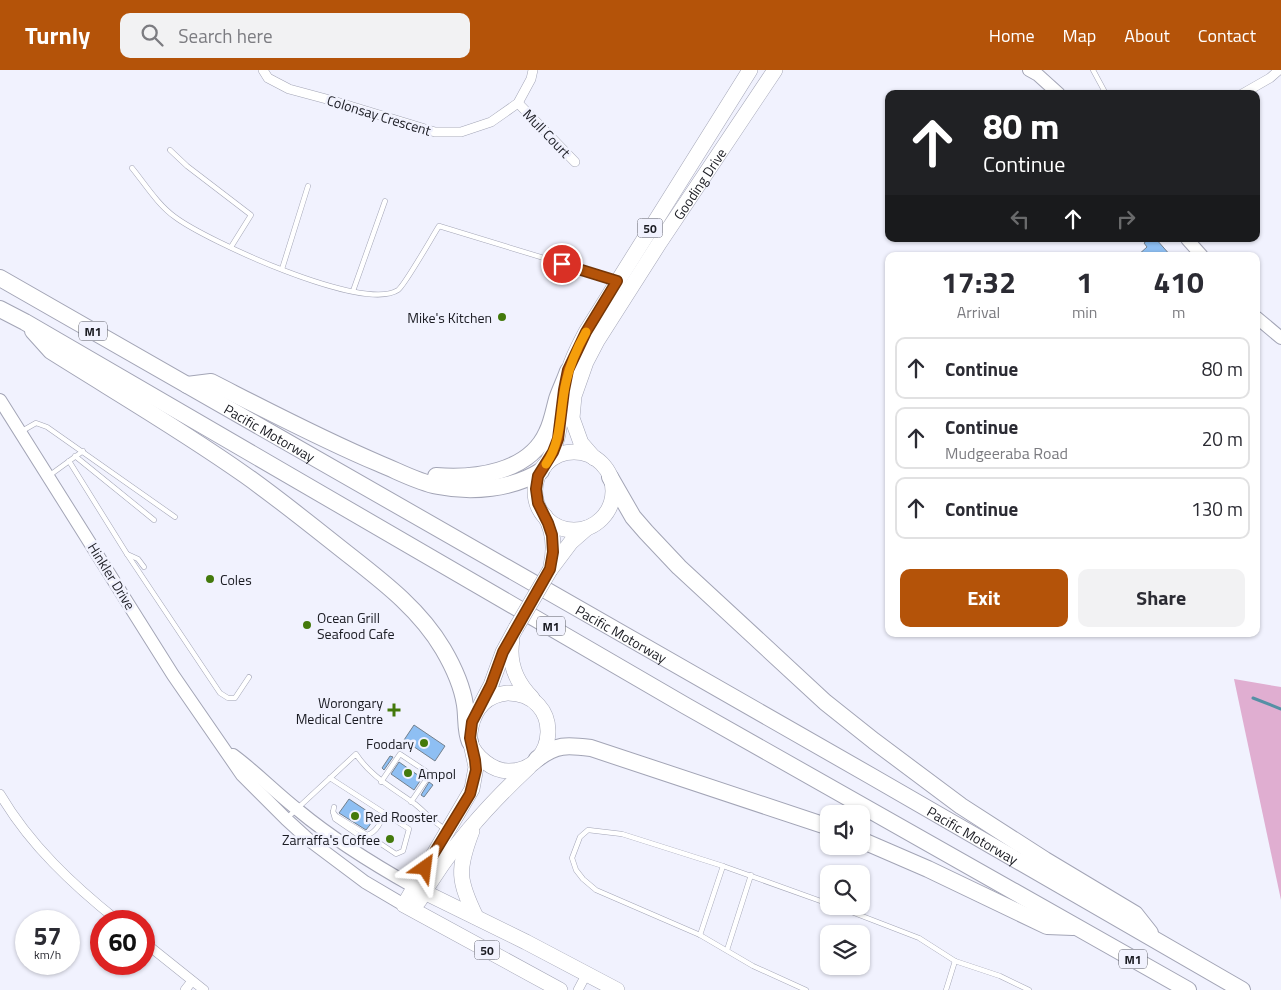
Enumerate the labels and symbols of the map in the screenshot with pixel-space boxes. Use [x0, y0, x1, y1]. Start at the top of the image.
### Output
street label: Colonsay Crescent [324, 89, 434, 141]
street label: Mull Court [518, 104, 576, 162]
street label: Gooding Drive [667, 143, 731, 224]
road number: 50 [638, 218, 662, 238]
pin [541, 243, 583, 285]
place label: Mike's Kitchen [407, 307, 492, 328]
marker: Mike's Kitchen [496, 311, 508, 323]
road number: M1 [79, 322, 107, 340]
street label: Pacific Motorway [221, 398, 320, 467]
street label: Hinkler Drive [83, 538, 141, 614]
place label: Coles [220, 569, 252, 590]
marker: Coles [204, 573, 216, 585]
street label: Pacific Motorway [572, 599, 671, 668]
place label: Ocean Grill Seafood Cafe [317, 607, 395, 644]
road number: M1 [537, 616, 565, 636]
marker: Ocean Grill Seafood Cafe [301, 619, 313, 631]
place label: Worongary Medical Centre [296, 692, 383, 729]
marker: Worongary Medical Centre [387, 703, 401, 717]
place label: Foodary [366, 733, 414, 754]
marker: Foodary [418, 737, 430, 749]
place label: Ampol [418, 763, 456, 784]
marker: Ampol [402, 767, 414, 779]
street label: Pacific Motorway [924, 800, 1023, 869]
place label: Red Rooster [365, 806, 438, 827]
marker: Red Rooster [349, 810, 361, 822]
place label: Zarraffa's Coffee [282, 829, 380, 850]
marker: Zarraffa's Coffee [384, 833, 396, 845]
position arrow [398, 841, 450, 893]
speed limit sign: 60 [90, 910, 155, 975]
road number: 50 [474, 940, 500, 960]
road number: M1 [1119, 950, 1147, 969]

